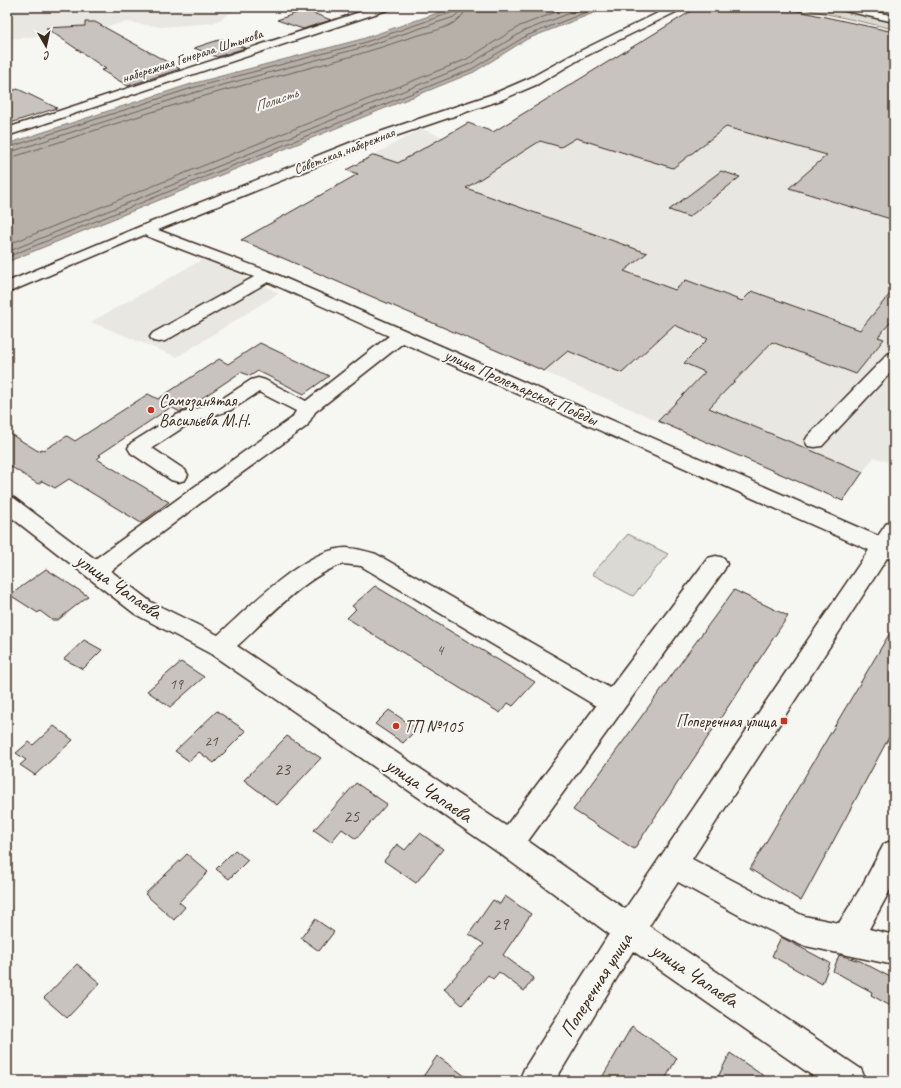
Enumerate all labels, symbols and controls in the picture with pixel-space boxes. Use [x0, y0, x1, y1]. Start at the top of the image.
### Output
street label: набережная Генерала Штыкова [120, 25, 266, 87]
north arrow [26, 26, 66, 66]
text: С [42, 49, 51, 63]
water label: Полисть [252, 83, 302, 116]
street label: Советская набережная [291, 124, 398, 178]
street label: улица Пролетарской Победы [440, 343, 603, 431]
place label: Самозанятая Васильева М.Н. [159, 390, 251, 431]
marker: Самозанятая Васильева М.Н. [146, 405, 156, 415]
street label: улица Чапаева [70, 547, 168, 625]
house number: 4 [437, 641, 445, 660]
house number: 19 [169, 675, 184, 694]
place label: Поперечная улица [676, 711, 777, 732]
place label: ТП №105 [404, 716, 464, 737]
marker: Поперечная улица [779, 716, 789, 726]
marker: ТП №105 [391, 721, 401, 731]
house number: 21 [204, 732, 219, 751]
street label: улица Чапаева [380, 751, 478, 829]
house number: 23 [274, 758, 292, 780]
house number: 25 [343, 805, 360, 827]
house number: 29 [492, 913, 510, 935]
street label: Поперечная улица [554, 927, 639, 1041]
street label: улица Чапаева [646, 936, 744, 1014]

